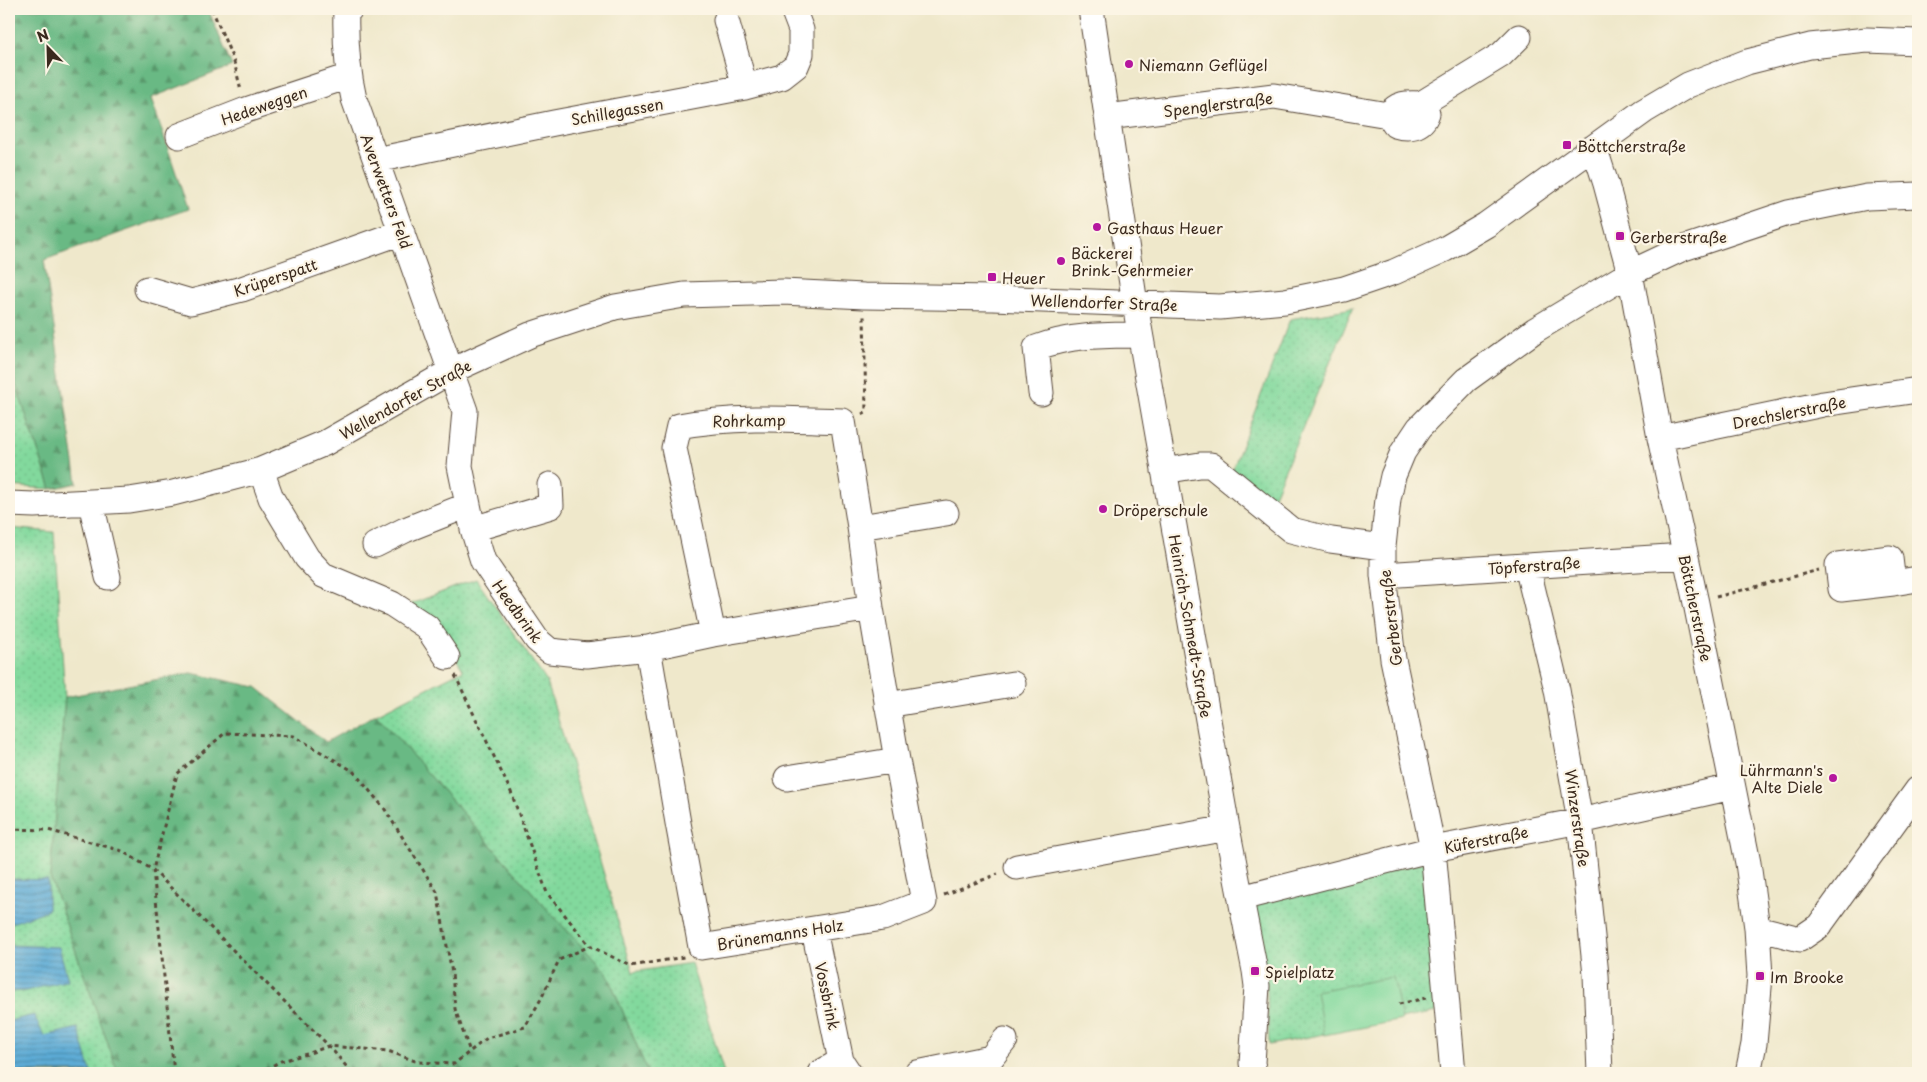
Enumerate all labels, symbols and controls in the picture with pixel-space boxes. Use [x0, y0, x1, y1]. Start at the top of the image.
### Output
north arrow [22, 22, 72, 72]
text: N [34, 24, 52, 47]
place label: Niemann Geflügel [1139, 53, 1268, 76]
marker: Niemann Geflügel [1123, 58, 1135, 70]
street label: Hedeweggen [218, 79, 310, 131]
street label: Spenglerstraße [1162, 86, 1274, 122]
street label: Schillegassen [569, 92, 665, 130]
street label: Averwetters Feld [356, 130, 418, 252]
place label: Böttcherstraße [1577, 134, 1686, 157]
marker: Böttcherstraße [1561, 139, 1573, 151]
place label: Gasthaus Heuer [1107, 216, 1223, 239]
marker: Gasthaus Heuer [1091, 221, 1103, 233]
place label: Gerberstraße [1630, 225, 1727, 248]
marker: Gerberstraße [1614, 230, 1626, 242]
place label: Bäckerei Brink-Gehrmeier [1071, 241, 1193, 281]
street label: Krüperspatt [230, 252, 320, 302]
marker: Bäckerei Brink-Gehrmeier [1055, 255, 1067, 267]
place label: Heuer [1002, 266, 1045, 289]
marker: Heuer [986, 271, 998, 283]
street label: Wellendorfer Straße [1030, 288, 1178, 316]
street label: Wellendorfer Straße [335, 353, 475, 445]
street label: Drechslerstraße [1730, 390, 1848, 434]
street label: Rohrkamp [712, 408, 786, 432]
place label: Dröperschule [1113, 498, 1208, 521]
marker: Dröperschule [1097, 503, 1109, 515]
street label: Heinrich-Schmedt-Straße [1164, 533, 1218, 719]
street label: Töpferstraße [1487, 550, 1581, 580]
street label: Böttcherstraße [1673, 552, 1719, 664]
street label: Gerberstraße [1373, 568, 1407, 668]
street label: Heedbrink [487, 575, 549, 647]
place label: Lührmann's Alte Diele [1740, 758, 1823, 798]
street label: Winzerstraße [1560, 768, 1596, 868]
marker: Lührmann's Alte Diele [1827, 772, 1839, 784]
street label: Küferstraße [1442, 820, 1530, 858]
street label: Brünemanns Holz [715, 913, 845, 955]
street label: Vossbrink [810, 960, 846, 1032]
place label: Spielplatz [1265, 960, 1334, 983]
marker: Spielplatz [1249, 965, 1261, 977]
place label: Im Brooke [1770, 965, 1844, 988]
marker: Im Brooke [1754, 970, 1766, 982]

